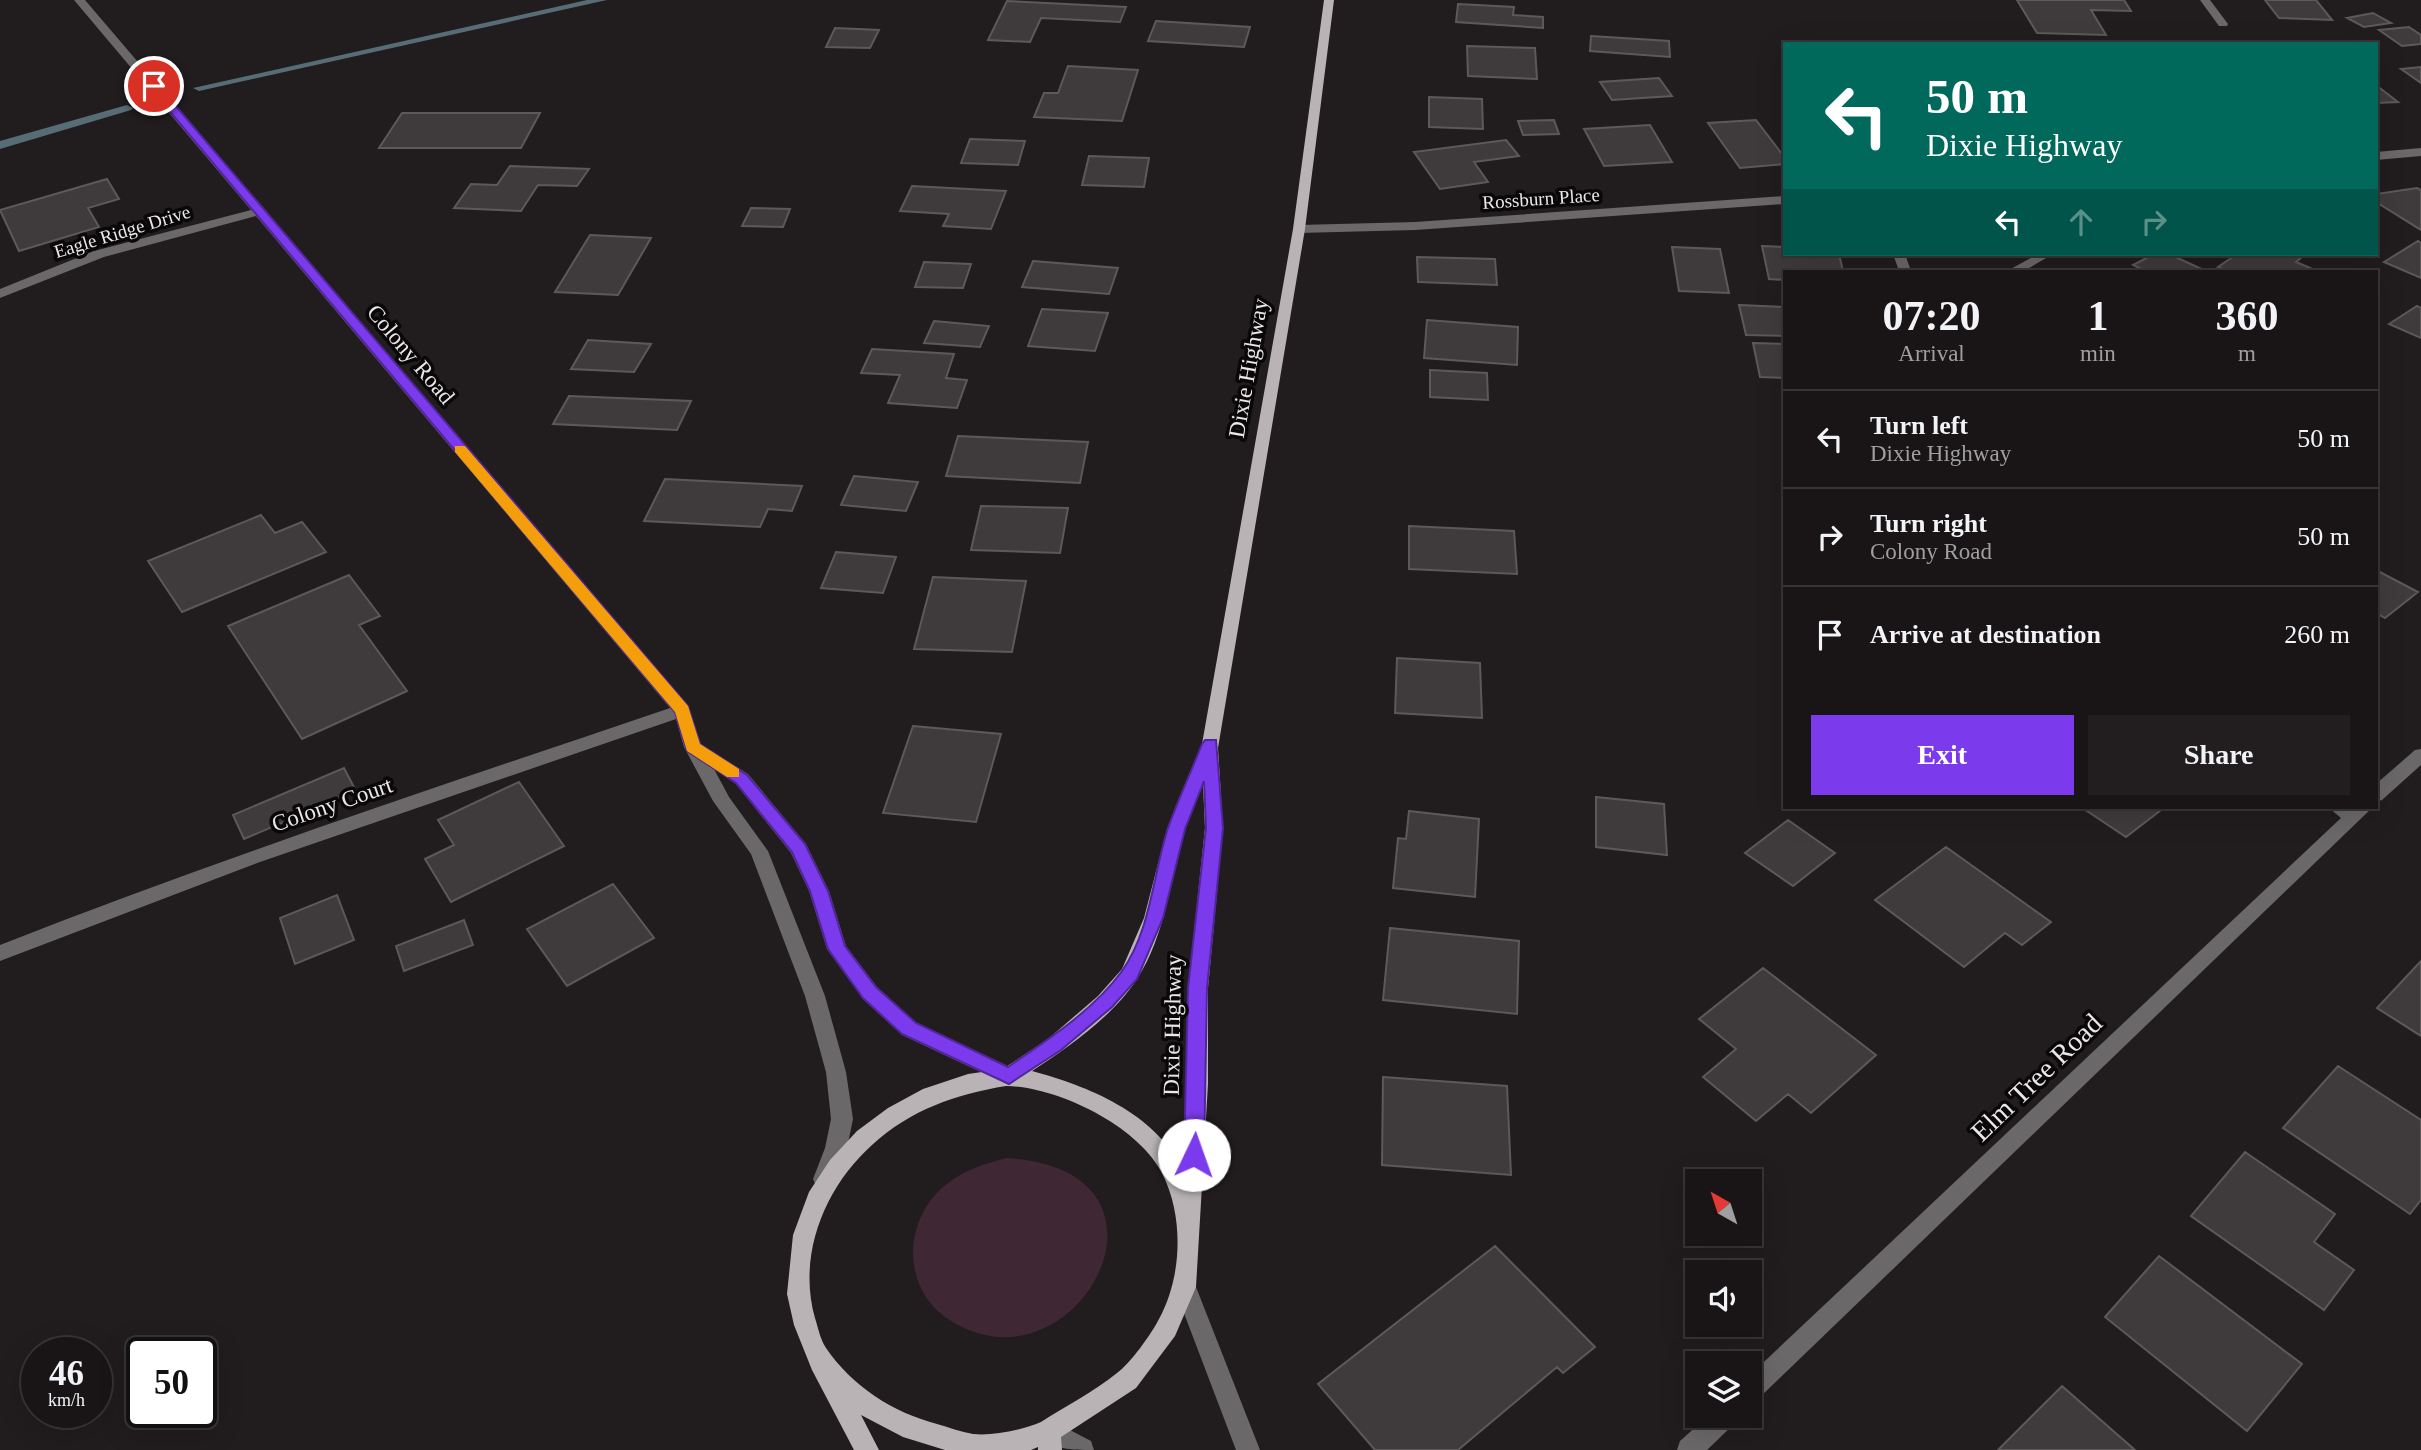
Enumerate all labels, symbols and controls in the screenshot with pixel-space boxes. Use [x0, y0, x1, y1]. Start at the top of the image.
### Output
pin [124, 56, 184, 116]
icon: arrive [135, 67, 173, 105]
text: 50 m [1926, 69, 2028, 124]
icon: left [1811, 70, 1902, 161]
text: Dixie Highway [1926, 127, 2122, 163]
street label: Rossburn Place [1482, 184, 1600, 213]
street label: Eagle Ridge Drive [51, 201, 193, 262]
icon: left [1989, 203, 2027, 241]
icon: ahead [2062, 203, 2100, 241]
icon: right [2135, 203, 2173, 241]
text: 07:20 [1883, 293, 1981, 339]
text: 1 [2087, 293, 2108, 339]
text: 360 [2215, 293, 2278, 339]
street label: Dixie Highway [1224, 296, 1273, 440]
street label: Colony Road [362, 300, 460, 409]
text: Arrival [1898, 341, 1965, 366]
text: min [2080, 341, 2116, 366]
text: m [2238, 341, 2256, 366]
text: Turn left [1870, 411, 1968, 440]
icon: left [1811, 420, 1849, 458]
text: 50 m [2297, 424, 2350, 453]
text: Dixie Highway [1870, 441, 2011, 466]
text: Turn right [1870, 509, 1987, 538]
icon: right [1811, 518, 1849, 556]
text: 50 m [2297, 522, 2350, 551]
text: Colony Road [1870, 539, 1992, 564]
icon: arrive [1811, 616, 1849, 654]
text: Arrive at destination [1870, 620, 2101, 649]
text: 260 m [2284, 620, 2350, 649]
button: Exit [1811, 715, 2074, 795]
button: Share [2088, 715, 2350, 795]
street label: Colony Court [269, 772, 396, 837]
street label: Dixie Highway [1159, 954, 1186, 1096]
street label: Elm Tree Road [1965, 1007, 2108, 1147]
position arrow [1157, 1118, 1231, 1192]
north arrow [1685, 1169, 1762, 1246]
map controls [1685, 1169, 1762, 1428]
button: sound [1685, 1260, 1762, 1337]
speed limit sign: 50 [126, 1337, 217, 1428]
button: layers [1685, 1351, 1762, 1428]
text: 46 [49, 1354, 84, 1393]
text: km/h [48, 1390, 85, 1410]

